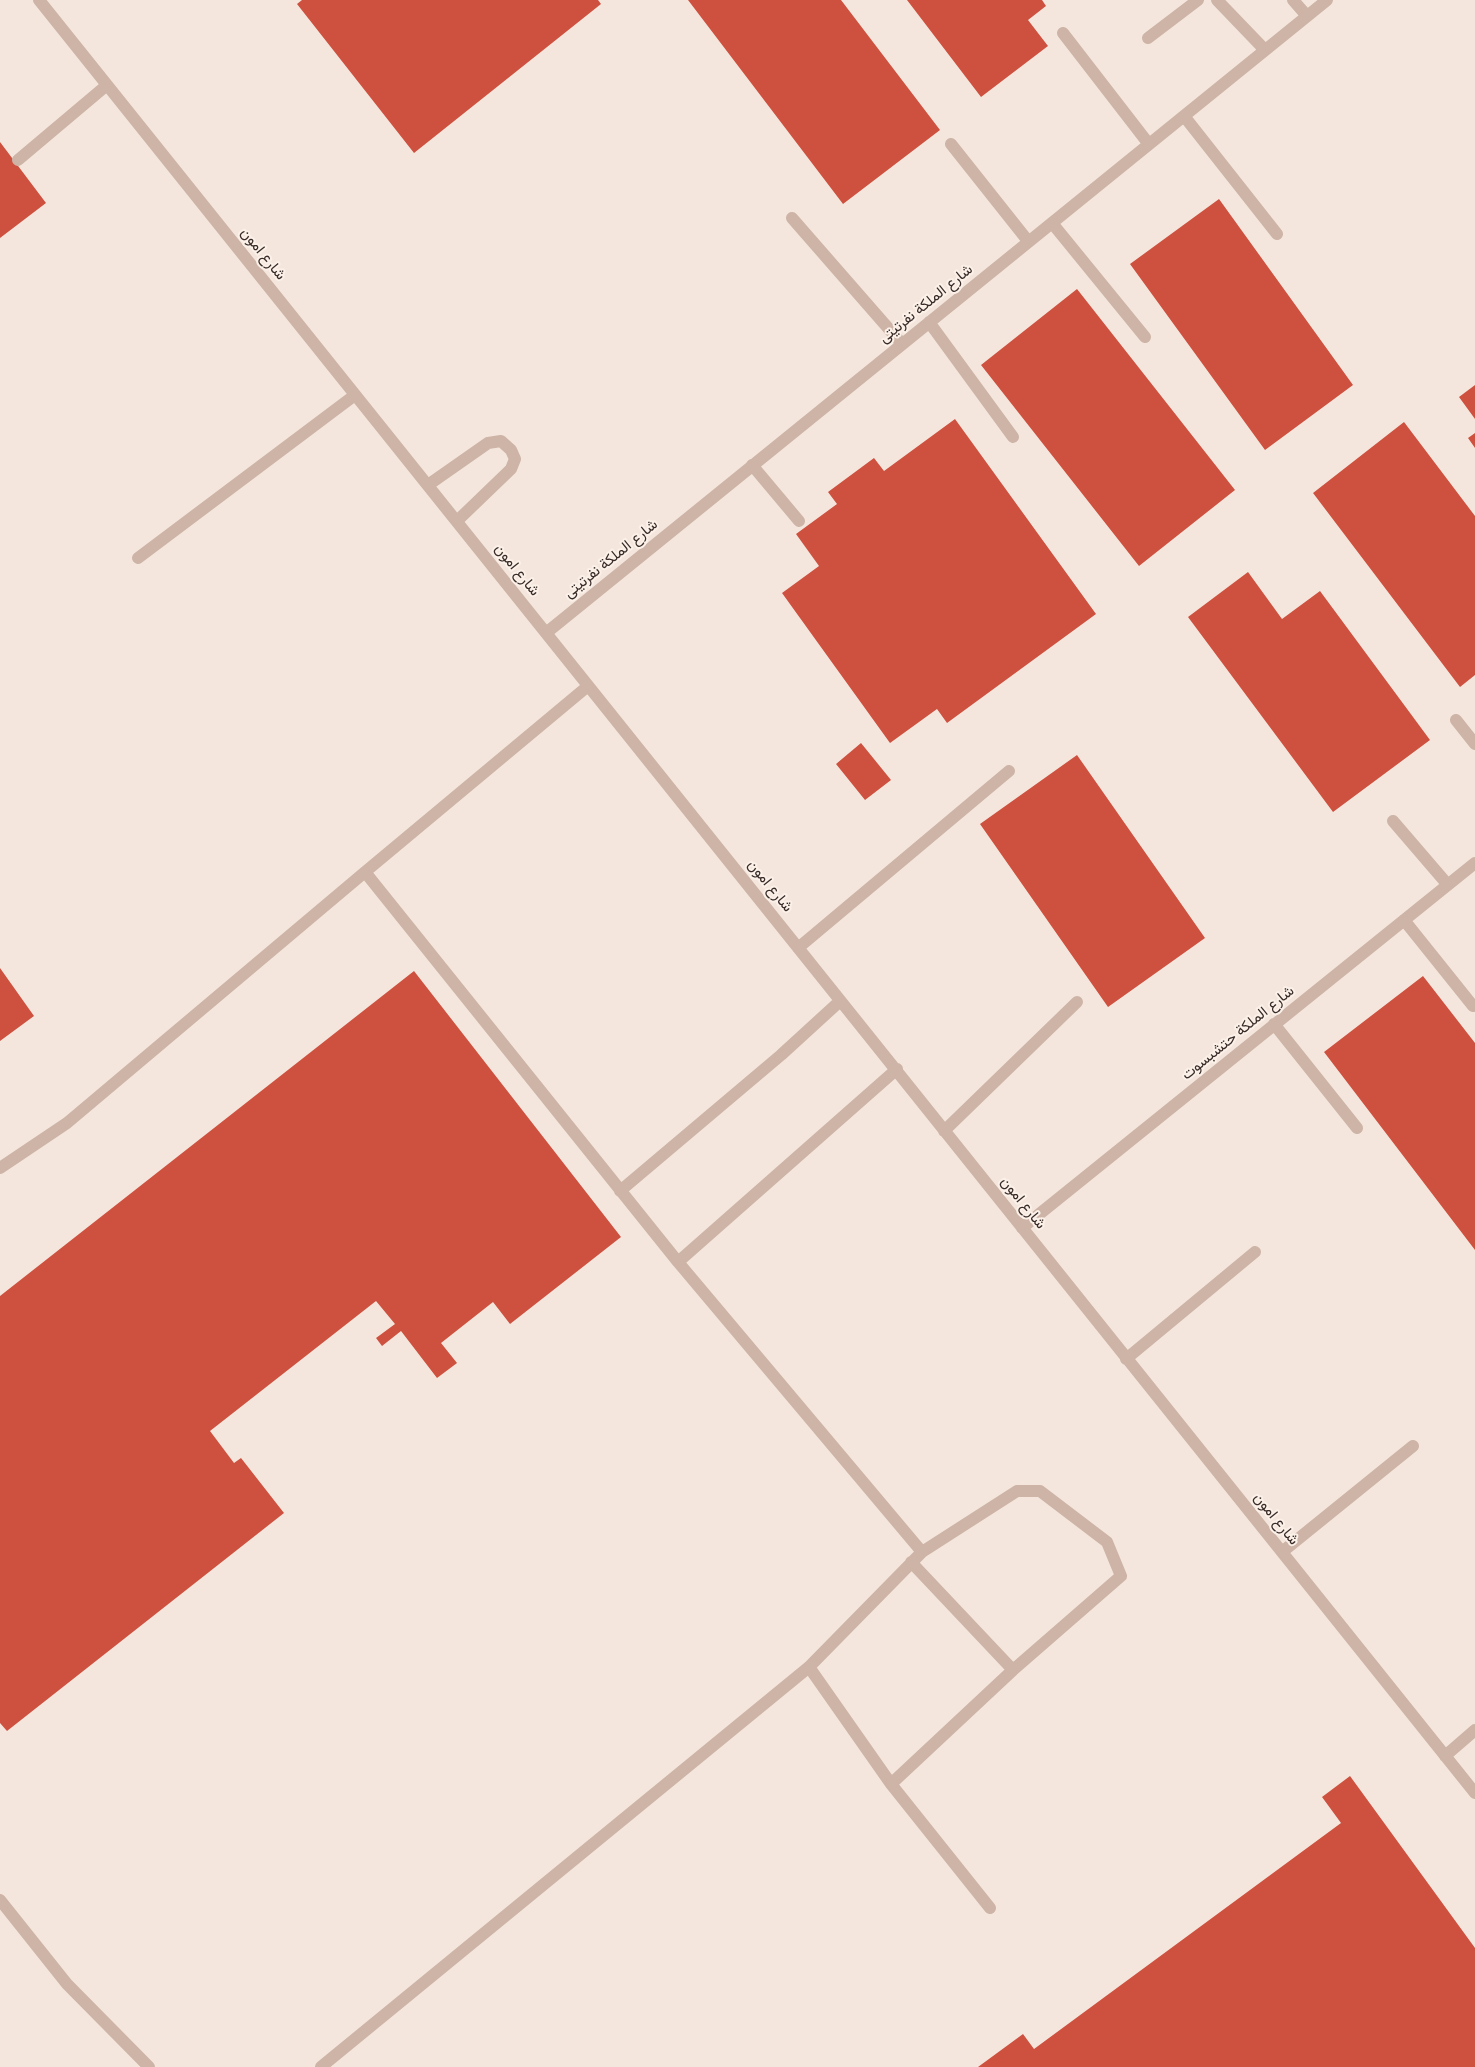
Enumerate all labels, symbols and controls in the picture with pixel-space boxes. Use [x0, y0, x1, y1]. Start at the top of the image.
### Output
street label: شارع امون [236, 224, 290, 284]
street label: شارع الملكة نفرتيتى [875, 261, 977, 347]
street label: شارع الملكة نفرتيتى [560, 516, 662, 602]
street label: شارع امون [490, 540, 544, 600]
street label: شارع امون [743, 856, 797, 916]
street label: شارع الملكة حتشبسوت [1178, 982, 1298, 1084]
street label: شارع امون [996, 1173, 1050, 1233]
street label: شارع امون [1249, 1489, 1303, 1549]

